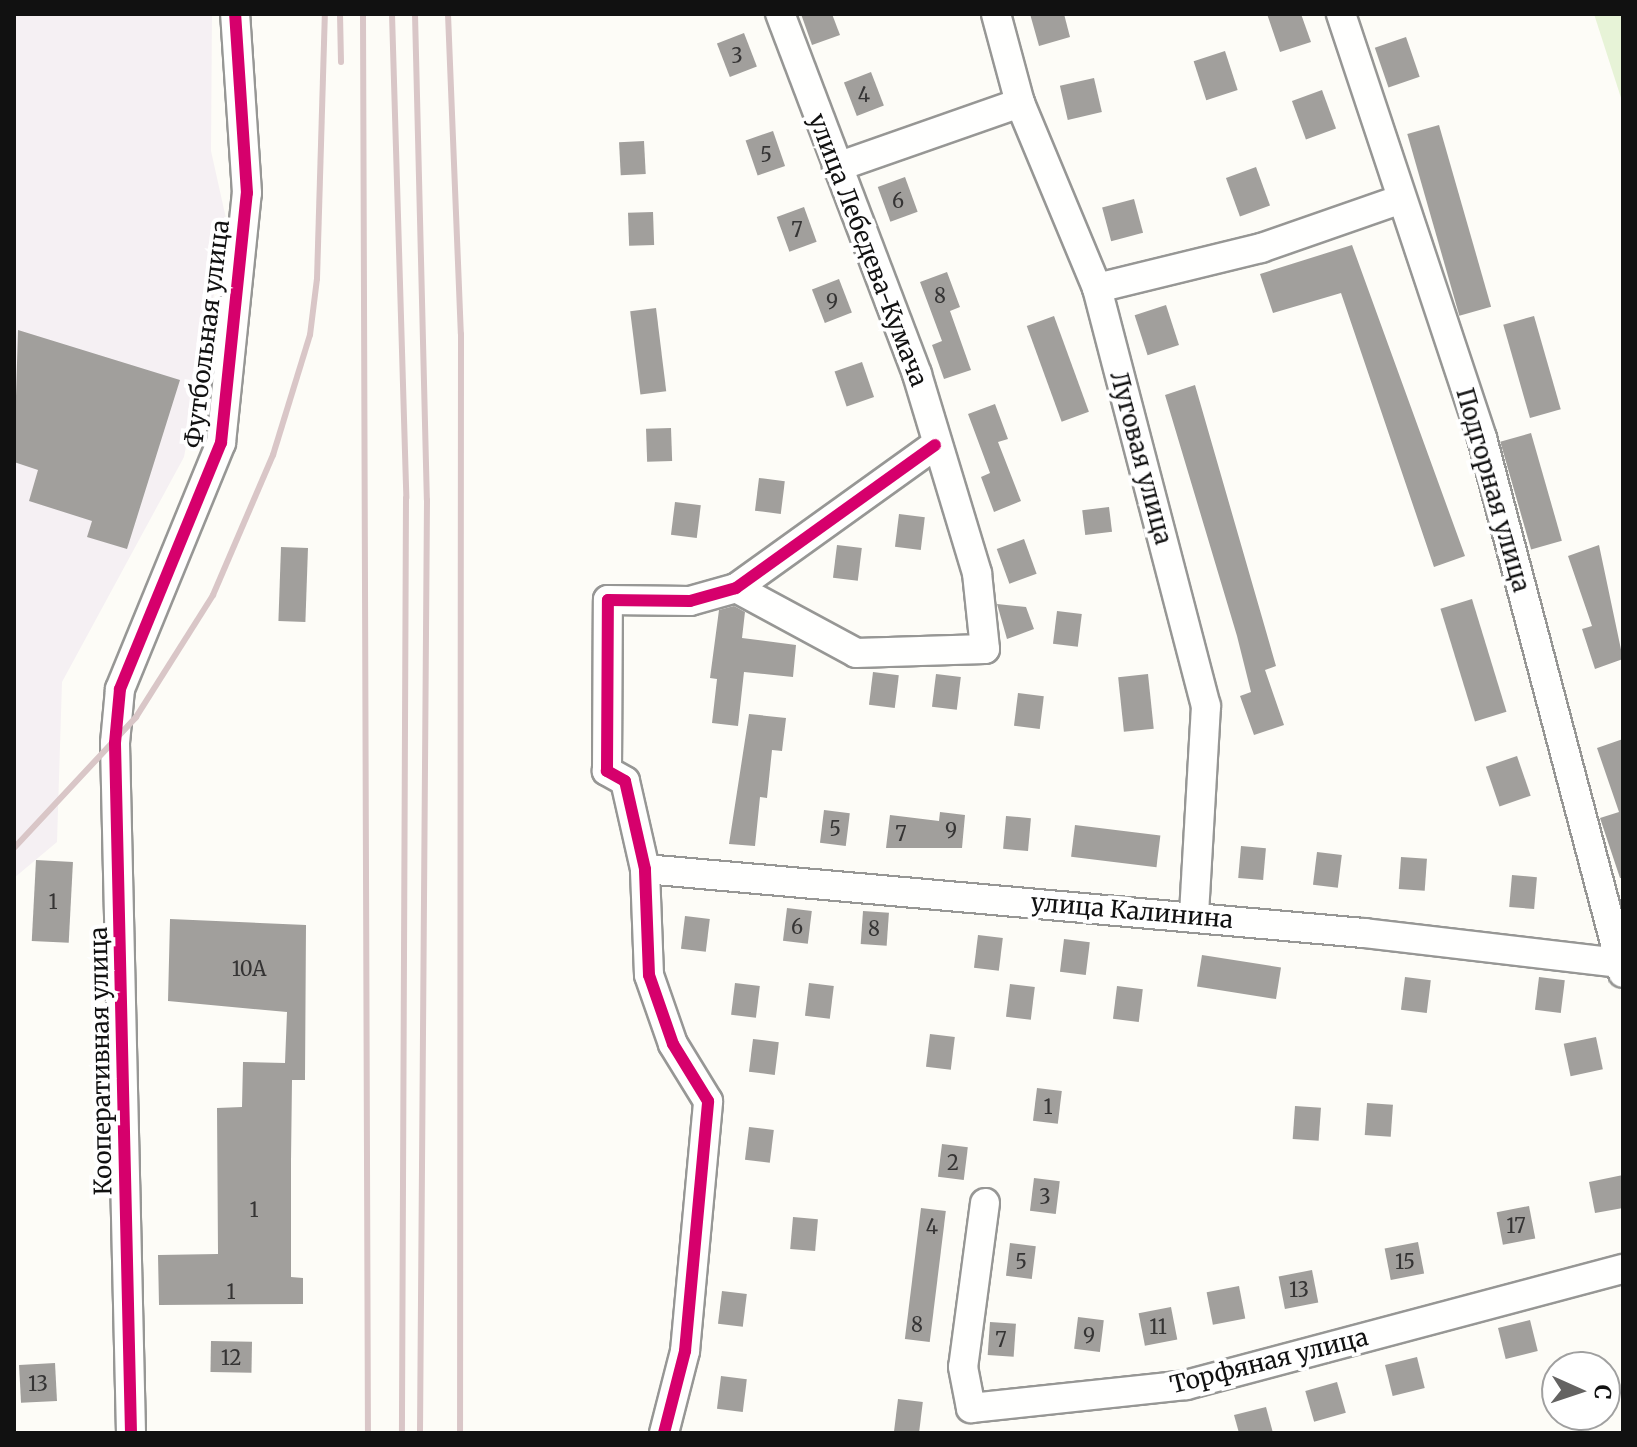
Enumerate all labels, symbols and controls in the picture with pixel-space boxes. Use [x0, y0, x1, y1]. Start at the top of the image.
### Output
house number: 3 [731, 43, 743, 67]
house number: 4 [858, 82, 870, 106]
street label: улица Лебедева-Кумача [803, 109, 933, 391]
house number: 5 [760, 142, 772, 166]
house number: 6 [892, 188, 904, 212]
house number: 7 [791, 217, 803, 241]
street label: Футбольная улица [179, 218, 235, 450]
house number: 8 [934, 283, 946, 307]
house number: 9 [826, 289, 838, 313]
street label: Луговая улица [1104, 368, 1178, 548]
street label: Подгорная улица [1450, 385, 1536, 595]
house number: 5 [829, 816, 841, 840]
house number: 9 [945, 818, 957, 842]
house number: 7 [895, 821, 907, 845]
street label: улица Калинина [1030, 888, 1234, 934]
house number: 1 [48, 889, 58, 913]
house number: 6 [791, 914, 803, 938]
house number: 8 [868, 916, 880, 940]
street label: Кооперативная улица [84, 926, 118, 1196]
house number: 10А [232, 956, 266, 980]
house number: 1 [1043, 1094, 1053, 1118]
house number: 2 [947, 1150, 959, 1174]
house number: 3 [1039, 1184, 1051, 1208]
house number: 1 [249, 1197, 259, 1221]
house number: 17 [1506, 1213, 1526, 1237]
house number: 4 [926, 1214, 938, 1238]
house number: 5 [1015, 1249, 1027, 1273]
house number: 15 [1395, 1249, 1415, 1273]
house number: 13 [1289, 1277, 1309, 1301]
house number: 1 [226, 1279, 236, 1303]
house number: 8 [911, 1312, 923, 1336]
house number: 11 [1149, 1314, 1167, 1338]
street label: Торфяная улица [1167, 1322, 1371, 1400]
house number: 9 [1083, 1323, 1095, 1347]
house number: 7 [995, 1327, 1007, 1351]
house number: 12 [221, 1345, 241, 1369]
north arrow [1541, 1351, 1621, 1431]
house number: 13 [28, 1371, 48, 1395]
text: С [1589, 1384, 1617, 1400]

